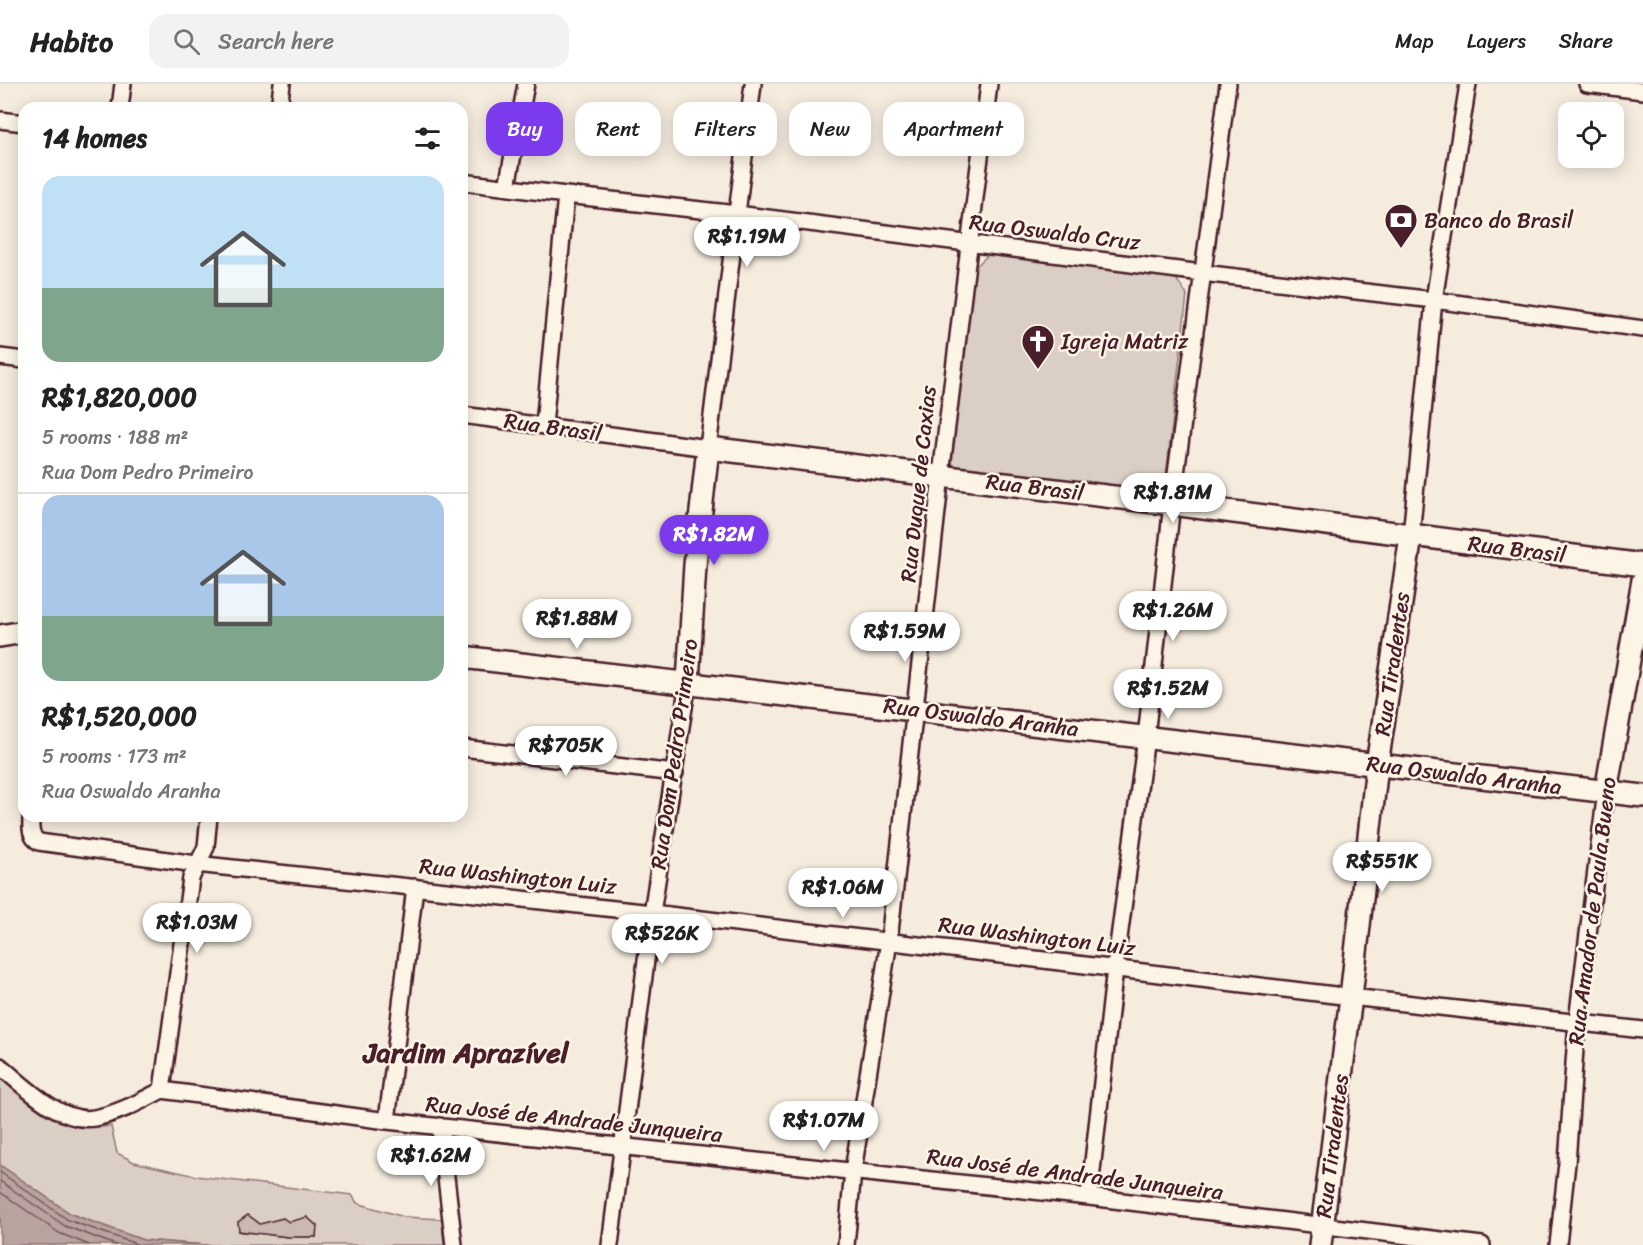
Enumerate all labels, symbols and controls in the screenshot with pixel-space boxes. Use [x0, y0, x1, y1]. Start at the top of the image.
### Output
search box [149, 14, 569, 68]
text: Habito [30, 17, 113, 66]
text: Search here [218, 22, 334, 61]
text: Map [1395, 22, 1434, 60]
text: Layers [1467, 22, 1526, 60]
text: Share [1559, 22, 1613, 60]
icon: search [170, 25, 203, 58]
chip: Buy [486, 102, 563, 156]
chip: Rent [575, 102, 661, 156]
chip: Filters [673, 102, 777, 156]
chip: New [789, 102, 871, 156]
chip: Apartment [883, 102, 1024, 156]
map controls [1558, 102, 1624, 168]
button: locate [1558, 102, 1624, 168]
text: 14 homes [42, 115, 147, 161]
icon: filters [411, 122, 444, 155]
place label: Banco do Brasil [1424, 201, 1574, 240]
street label: Rua Oswaldo Cruz [967, 202, 1143, 262]
bank icon: Banco do Brasil [1383, 202, 1419, 249]
icon: home [189, 215, 297, 323]
pin: R$1.19M [692, 217, 802, 268]
text: R$1.19M [708, 219, 786, 254]
place label: Igreja Matriz [1060, 322, 1189, 361]
church icon: Igreja Matriz [1020, 323, 1056, 370]
text: R$1,820,000 [42, 374, 197, 420]
street label: Rua Duque de Caxias [888, 383, 948, 584]
street label: Rua Brasil [501, 401, 605, 453]
text: 5 rooms · 188 m² [42, 420, 188, 455]
text: Rua Dom Pedro Primeiro [42, 455, 253, 490]
street label: Rua Brasil [984, 462, 1087, 512]
pin: R$1.81M [1118, 473, 1228, 524]
text: R$1.81M [1134, 475, 1212, 510]
pin: R$1.82M [659, 515, 769, 566]
text: R$1.82M [674, 517, 754, 552]
street label: Rua Brasil [1466, 524, 1569, 574]
icon: home [189, 534, 297, 642]
street label: Rua Tiradentes [1363, 589, 1422, 738]
pin: R$1.26M [1118, 591, 1228, 642]
text: R$1.26M [1133, 593, 1213, 628]
pin: R$1.88M [522, 599, 632, 650]
text: R$1.88M [536, 601, 618, 636]
pin: R$1.59M [850, 612, 960, 663]
text: R$1.59M [864, 614, 946, 649]
street label: Rua Dom Pedro Primeiro [639, 636, 710, 872]
pin: R$1.52M [1113, 669, 1223, 720]
text: R$1.52M [1127, 671, 1209, 706]
street label: Rua Oswaldo Aranha [881, 686, 1081, 748]
text: R$1,520,000 [42, 693, 197, 739]
pin: R$705K [517, 726, 615, 777]
text: R$705K [529, 728, 603, 763]
text: 5 rooms · 173 m² [42, 739, 187, 774]
street label: Rua Oswaldo Aranha [1364, 744, 1564, 806]
text: Rua Oswaldo Aranha [42, 774, 220, 809]
street label: Rua Amador de Paula Bueno [1556, 775, 1628, 1047]
pin: R$551K [1333, 842, 1431, 893]
text: R$551K [1347, 844, 1417, 879]
street label: Rua Washington Luiz [418, 846, 619, 906]
pin: R$1.06M [788, 868, 898, 919]
text: R$1.06M [802, 870, 884, 905]
pin: R$1.03M [142, 903, 252, 954]
text: R$1.03M [157, 905, 237, 940]
street label: Rua Washington Luiz [936, 905, 1138, 967]
pin: R$526K [613, 914, 711, 965]
text: R$526K [626, 916, 698, 951]
district label: Jardim Aprazível [361, 1028, 570, 1077]
street label: Rua Tiradentes [1304, 1071, 1360, 1220]
street label: Rua José de Andrade Junqueira [424, 1084, 725, 1154]
pin: R$1.07M [769, 1101, 879, 1152]
text: R$1.07M [783, 1103, 865, 1138]
pin: R$1.62M [376, 1136, 486, 1187]
street label: Rua José de Andrade Junqueira [925, 1136, 1226, 1212]
text: R$1.62M [391, 1138, 471, 1173]

